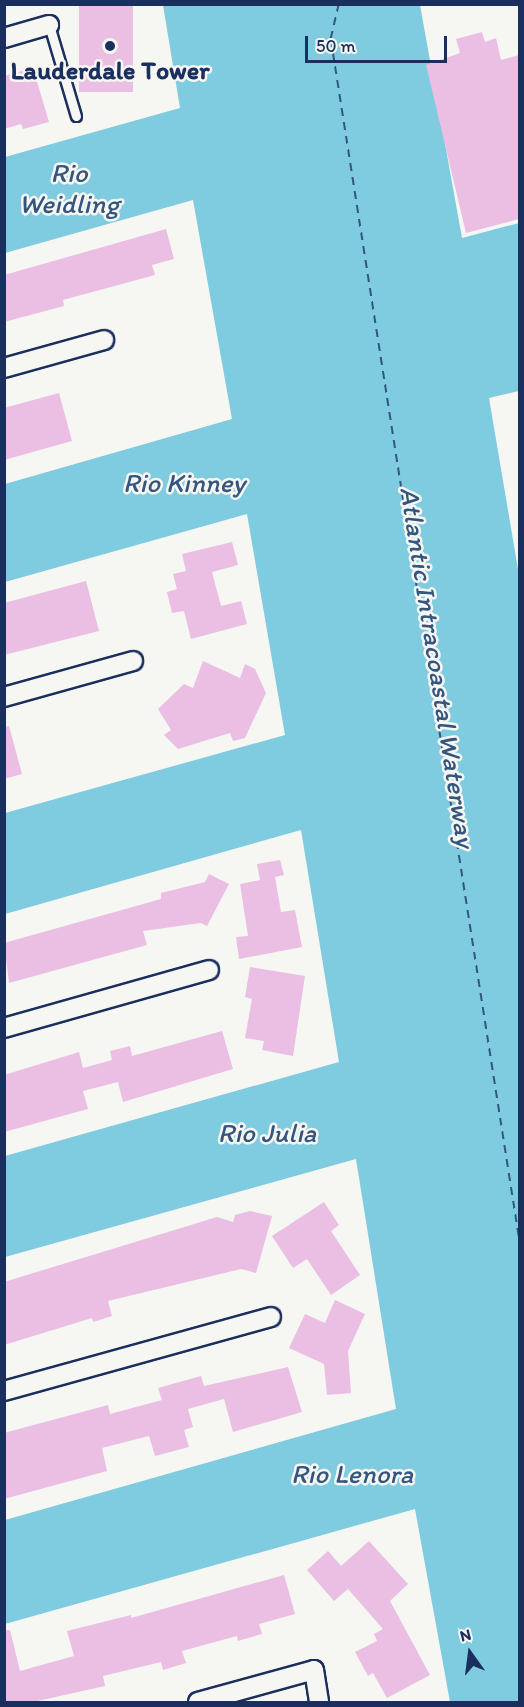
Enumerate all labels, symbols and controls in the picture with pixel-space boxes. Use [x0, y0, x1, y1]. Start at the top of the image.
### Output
scale bar [308, 24, 450, 62]
text: 50 m [316, 35, 356, 57]
marker: Lauderdale Tower [103, 39, 117, 53]
place label: Lauderdale Tower [12, 55, 208, 87]
water label: Rio Weidling [19, 156, 119, 219]
water label: Rio Kinney [123, 467, 245, 499]
water label: Atlantic Intracoastal Waterway [393, 484, 483, 850]
water label: Rio Julia [217, 1117, 317, 1149]
water label: Rio Lenora [291, 1458, 413, 1490]
north arrow [440, 1623, 500, 1683]
text: N [458, 1625, 473, 1646]

